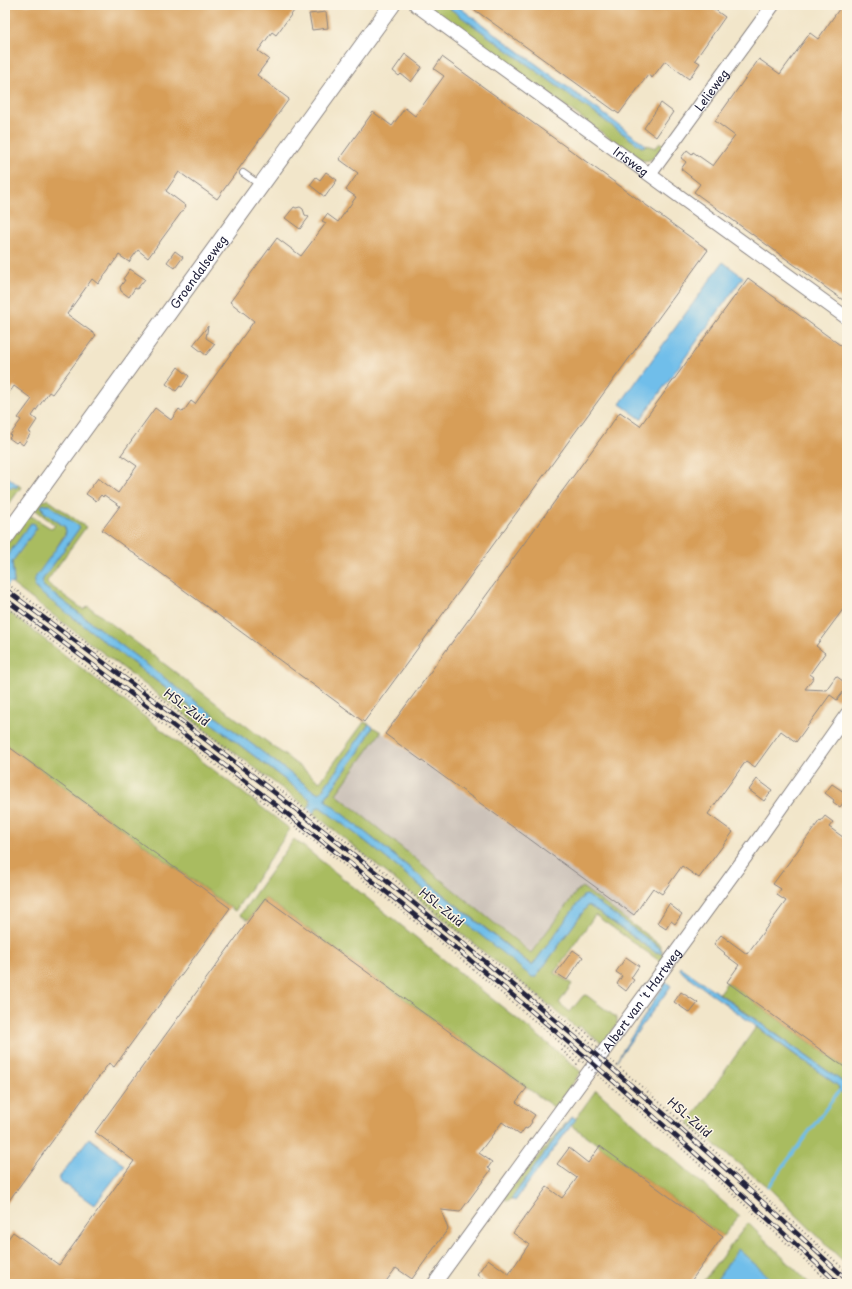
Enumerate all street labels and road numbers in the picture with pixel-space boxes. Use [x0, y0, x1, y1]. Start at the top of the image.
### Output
street label: Lelieweg [690, 65, 733, 115]
street label: Irisweg [610, 142, 653, 180]
street label: Groendalseweg [165, 231, 231, 312]
street label: HSL-Zuid [160, 684, 214, 730]
street label: HSL-Zuid [416, 883, 468, 931]
street label: Albert van 't Hartweg [598, 944, 685, 1055]
street label: HSL-Zuid [664, 1093, 716, 1141]

